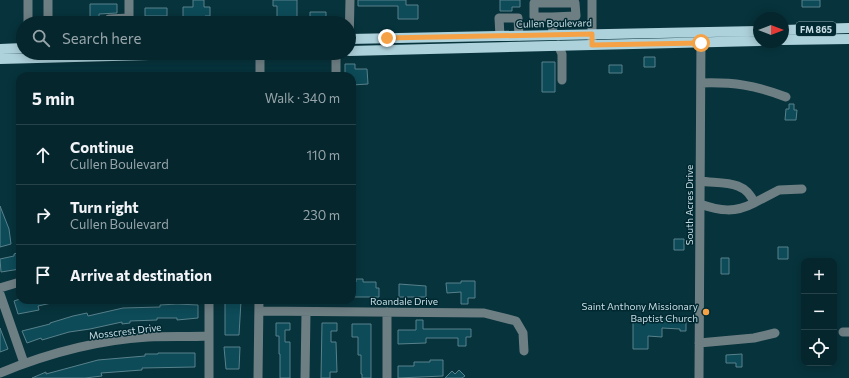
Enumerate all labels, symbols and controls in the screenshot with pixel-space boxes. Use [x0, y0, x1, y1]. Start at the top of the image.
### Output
north arrow [753, 12, 789, 48]
search box [16, 16, 356, 60]
street label: Cullen Boulevard [516, 16, 592, 30]
road number: FM 865 [796, 22, 836, 36]
icon: search [30, 27, 52, 49]
text: Search here [62, 29, 141, 47]
route end [378, 29, 396, 47]
route start [692, 34, 710, 52]
text: 5 min [32, 88, 75, 109]
text: Walk · 340 m [265, 90, 340, 106]
text: Continue [70, 138, 134, 156]
icon: ahead [32, 144, 54, 166]
text: 110 m [307, 147, 340, 163]
text: Cullen Boulevard [70, 156, 169, 172]
street label: South Acres Drive [683, 165, 695, 245]
text: Turn right [70, 198, 139, 216]
icon: right [32, 204, 54, 226]
text: 230 m [303, 207, 340, 223]
text: Cullen Boulevard [70, 216, 169, 232]
map controls [801, 258, 837, 366]
button: + [801, 258, 837, 294]
icon: arrive [32, 264, 54, 286]
text: Arrive at destination [70, 266, 212, 284]
button: − [801, 294, 837, 330]
street label: Roandale Drive [370, 295, 438, 307]
place label: Saint Anthony Missionary Baptist Church [582, 300, 698, 324]
marker: Saint Anthony Missionary Baptist Church [701, 307, 711, 317]
street label: Mosscrest Drive [88, 321, 162, 341]
button: locate [801, 330, 837, 366]

